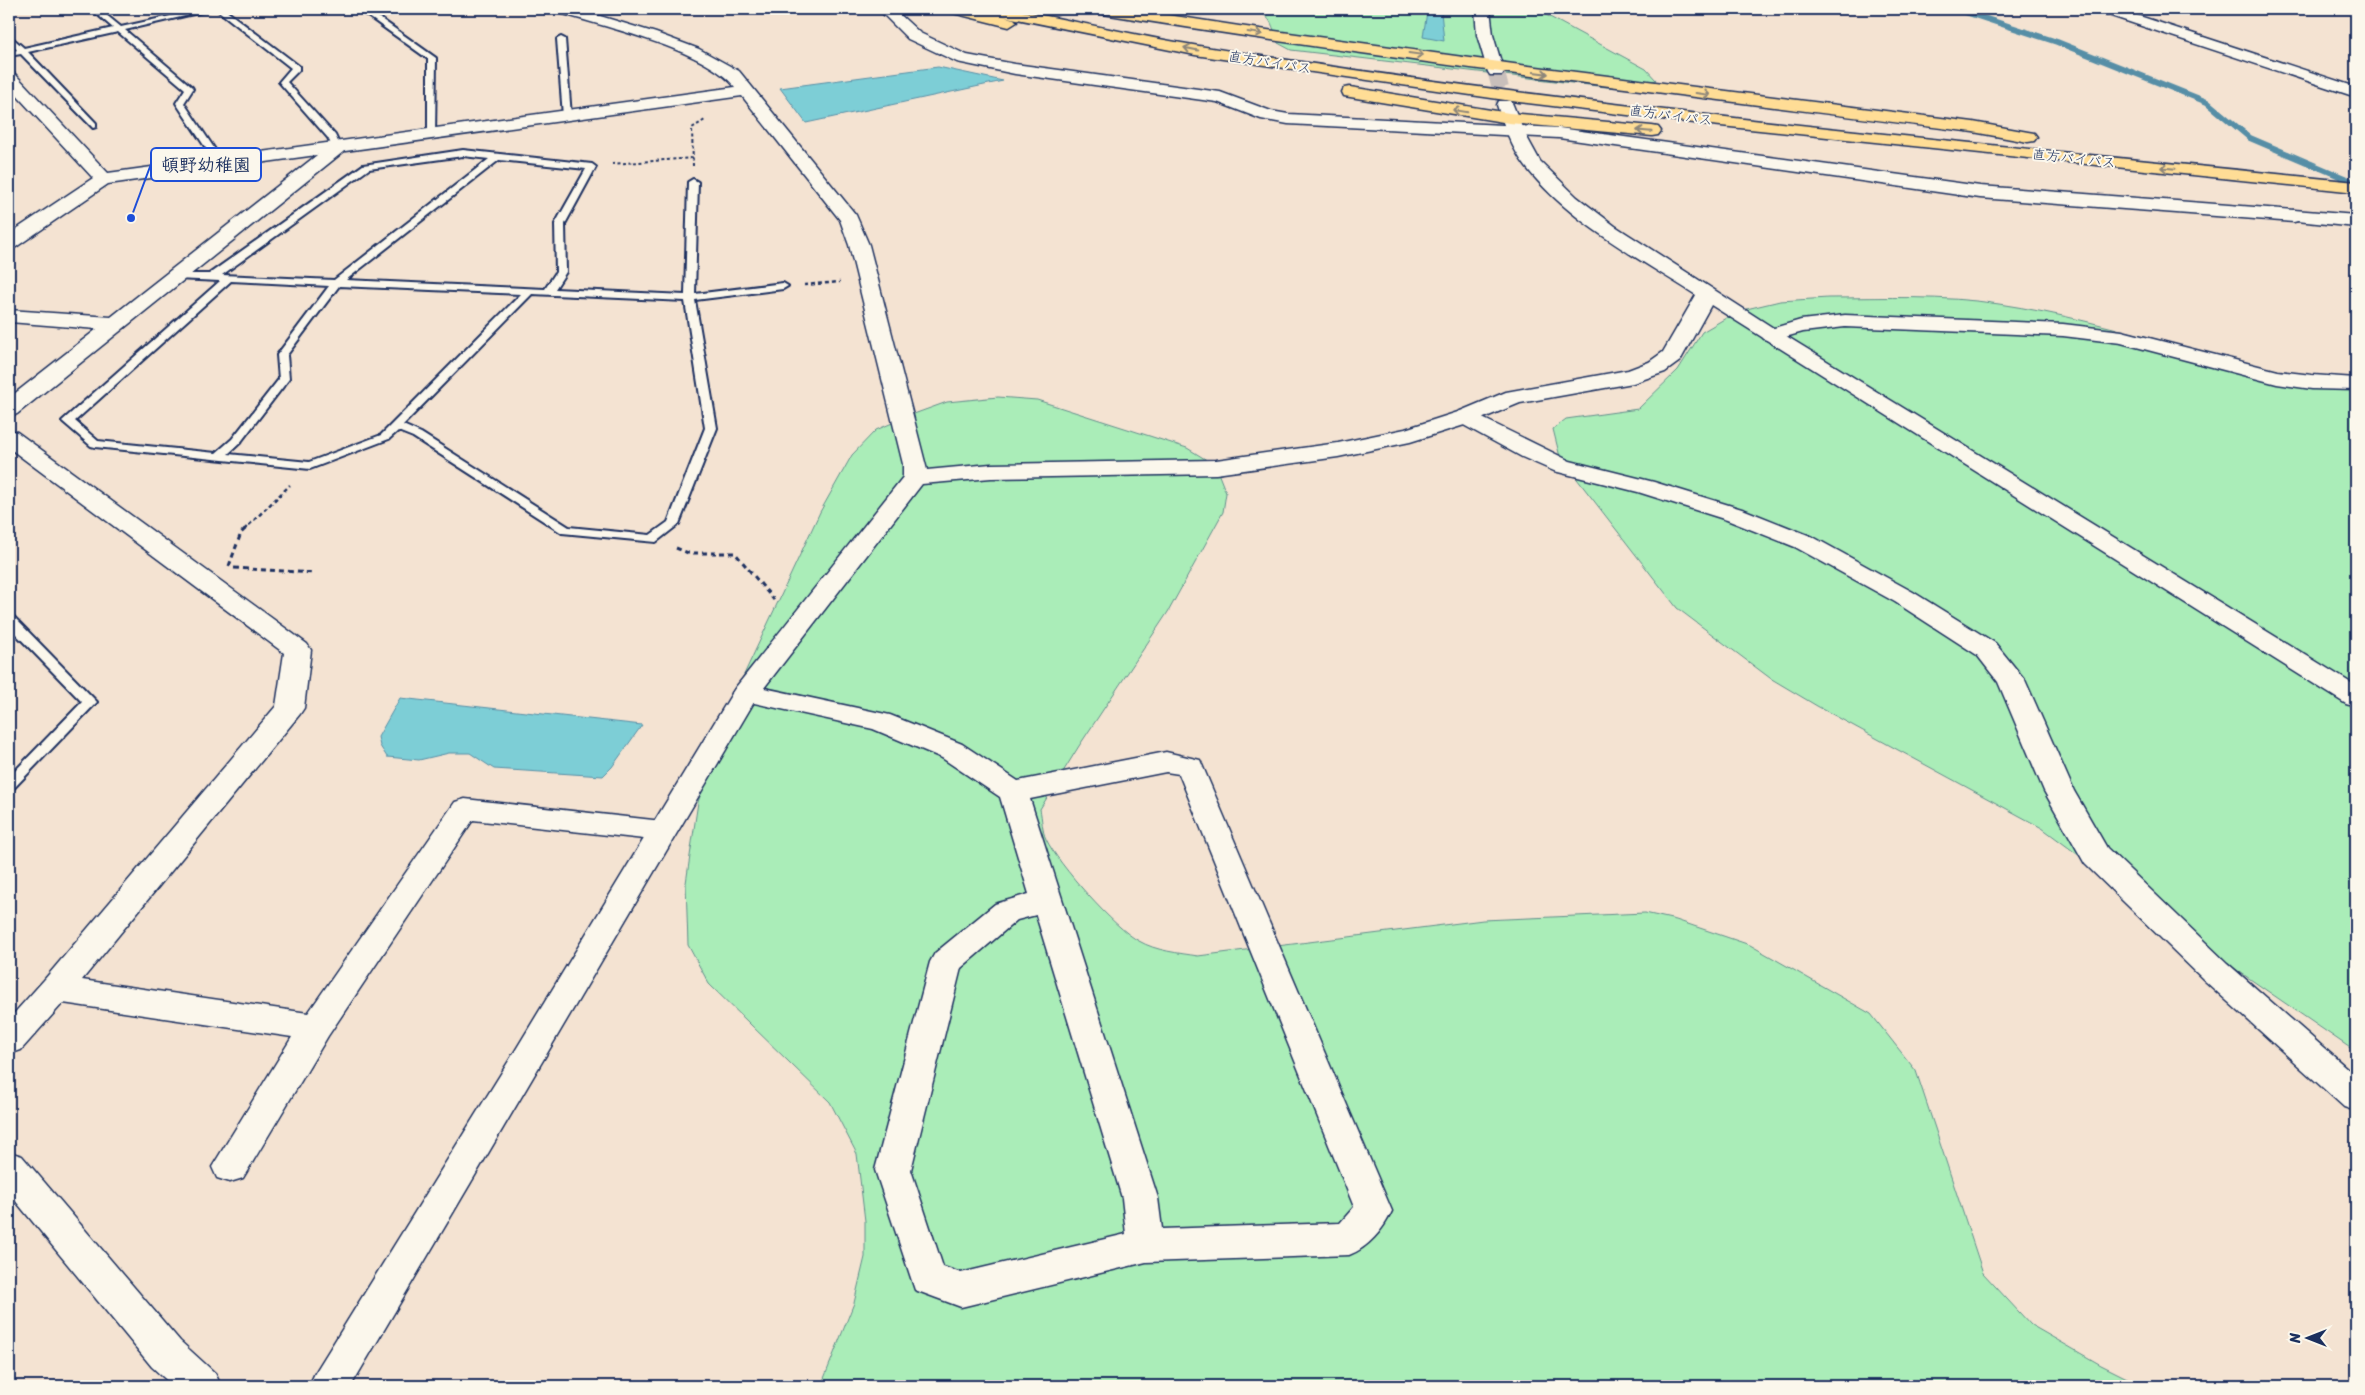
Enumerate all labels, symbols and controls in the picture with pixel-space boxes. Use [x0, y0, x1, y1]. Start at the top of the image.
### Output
one-way arrow [1246, 28, 1262, 38]
one-way arrow [1183, 44, 1199, 53]
street label: 直方バイパス [1227, 44, 1313, 81]
one-way arrow [1407, 50, 1423, 60]
one-way arrow [1533, 68, 1549, 78]
one-way arrow [1694, 89, 1710, 99]
street label: 直方バイパス [1628, 98, 1714, 133]
one-way arrow [1453, 105, 1469, 115]
one-way arrow [1637, 126, 1653, 135]
street label: 直方バイパス [2031, 142, 2117, 175]
callout: 頓野幼稚園 [151, 148, 261, 181]
text: 頓野幼稚園 [161, 149, 251, 181]
one-way arrow [2161, 163, 2177, 173]
north arrow [2282, 1312, 2332, 1362]
text: N [2283, 1333, 2308, 1344]

